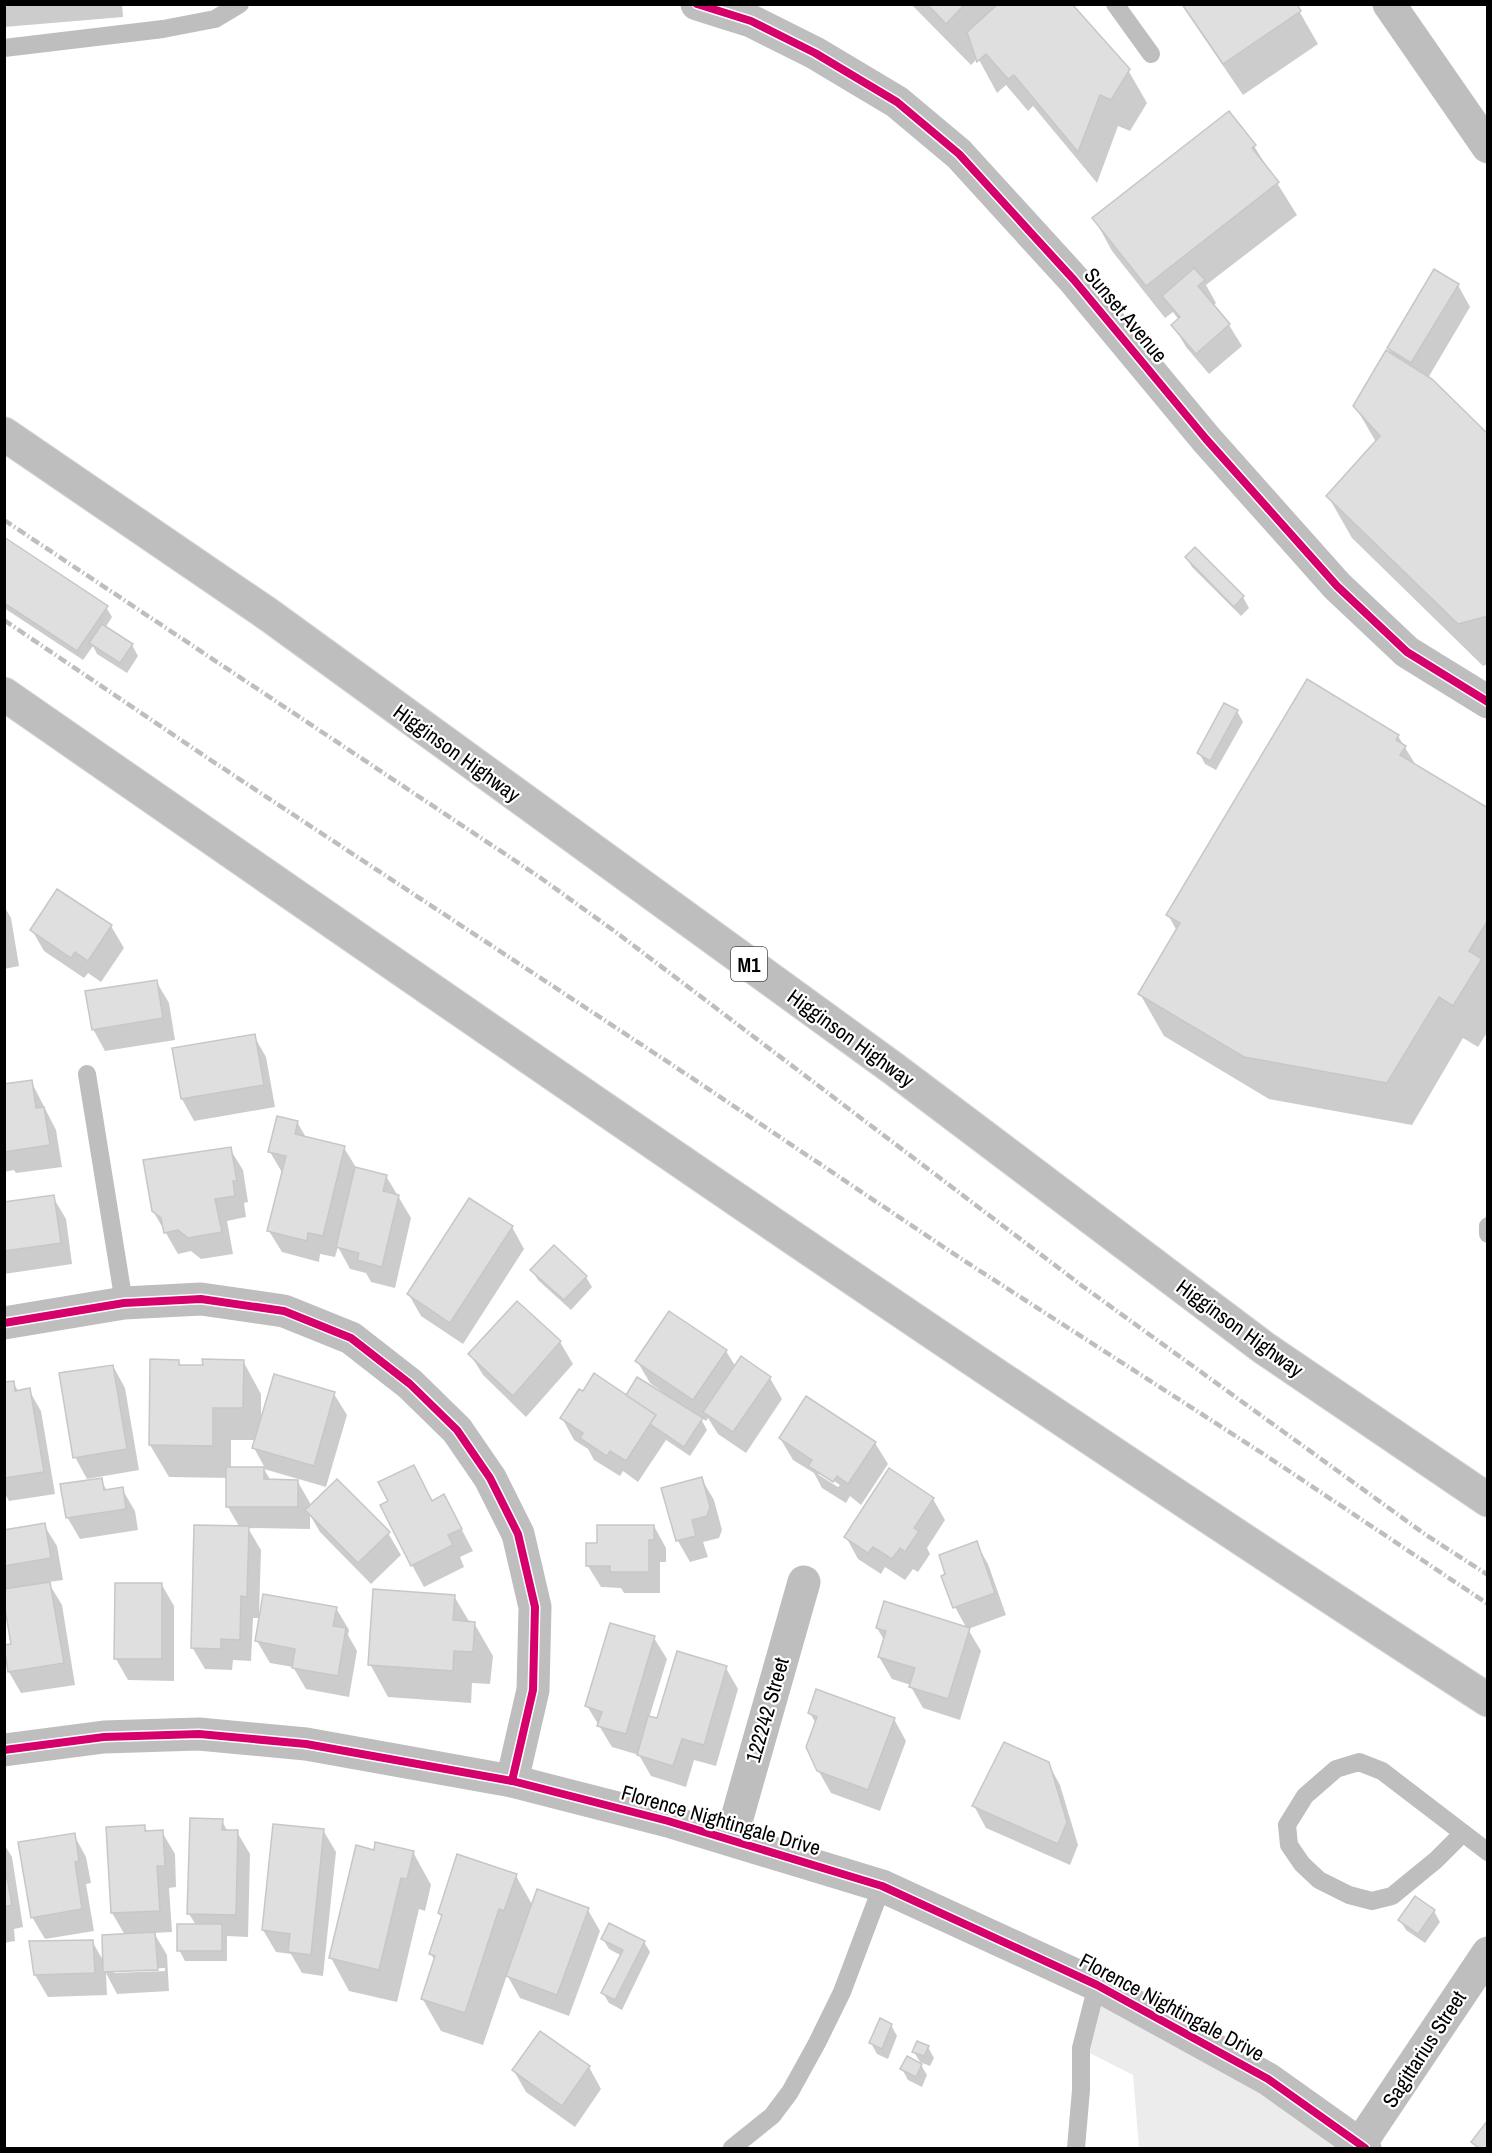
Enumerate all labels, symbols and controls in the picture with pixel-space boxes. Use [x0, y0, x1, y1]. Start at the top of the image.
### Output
street label: Sunset Avenue [1078, 261, 1174, 369]
street label: Higginson Highway [388, 697, 527, 809]
road number: M1 [731, 947, 767, 981]
street label: Higginson Highway [782, 982, 921, 1094]
street label: Higginson Highway [1171, 1272, 1310, 1384]
street label: 122242 Street [738, 1654, 796, 1766]
street label: Florence Nightingale Drive [618, 1778, 824, 1862]
street label: Florence Nightingale Drive [1074, 1946, 1270, 2068]
street label: Sagittarius Street [1375, 1985, 1473, 2113]

